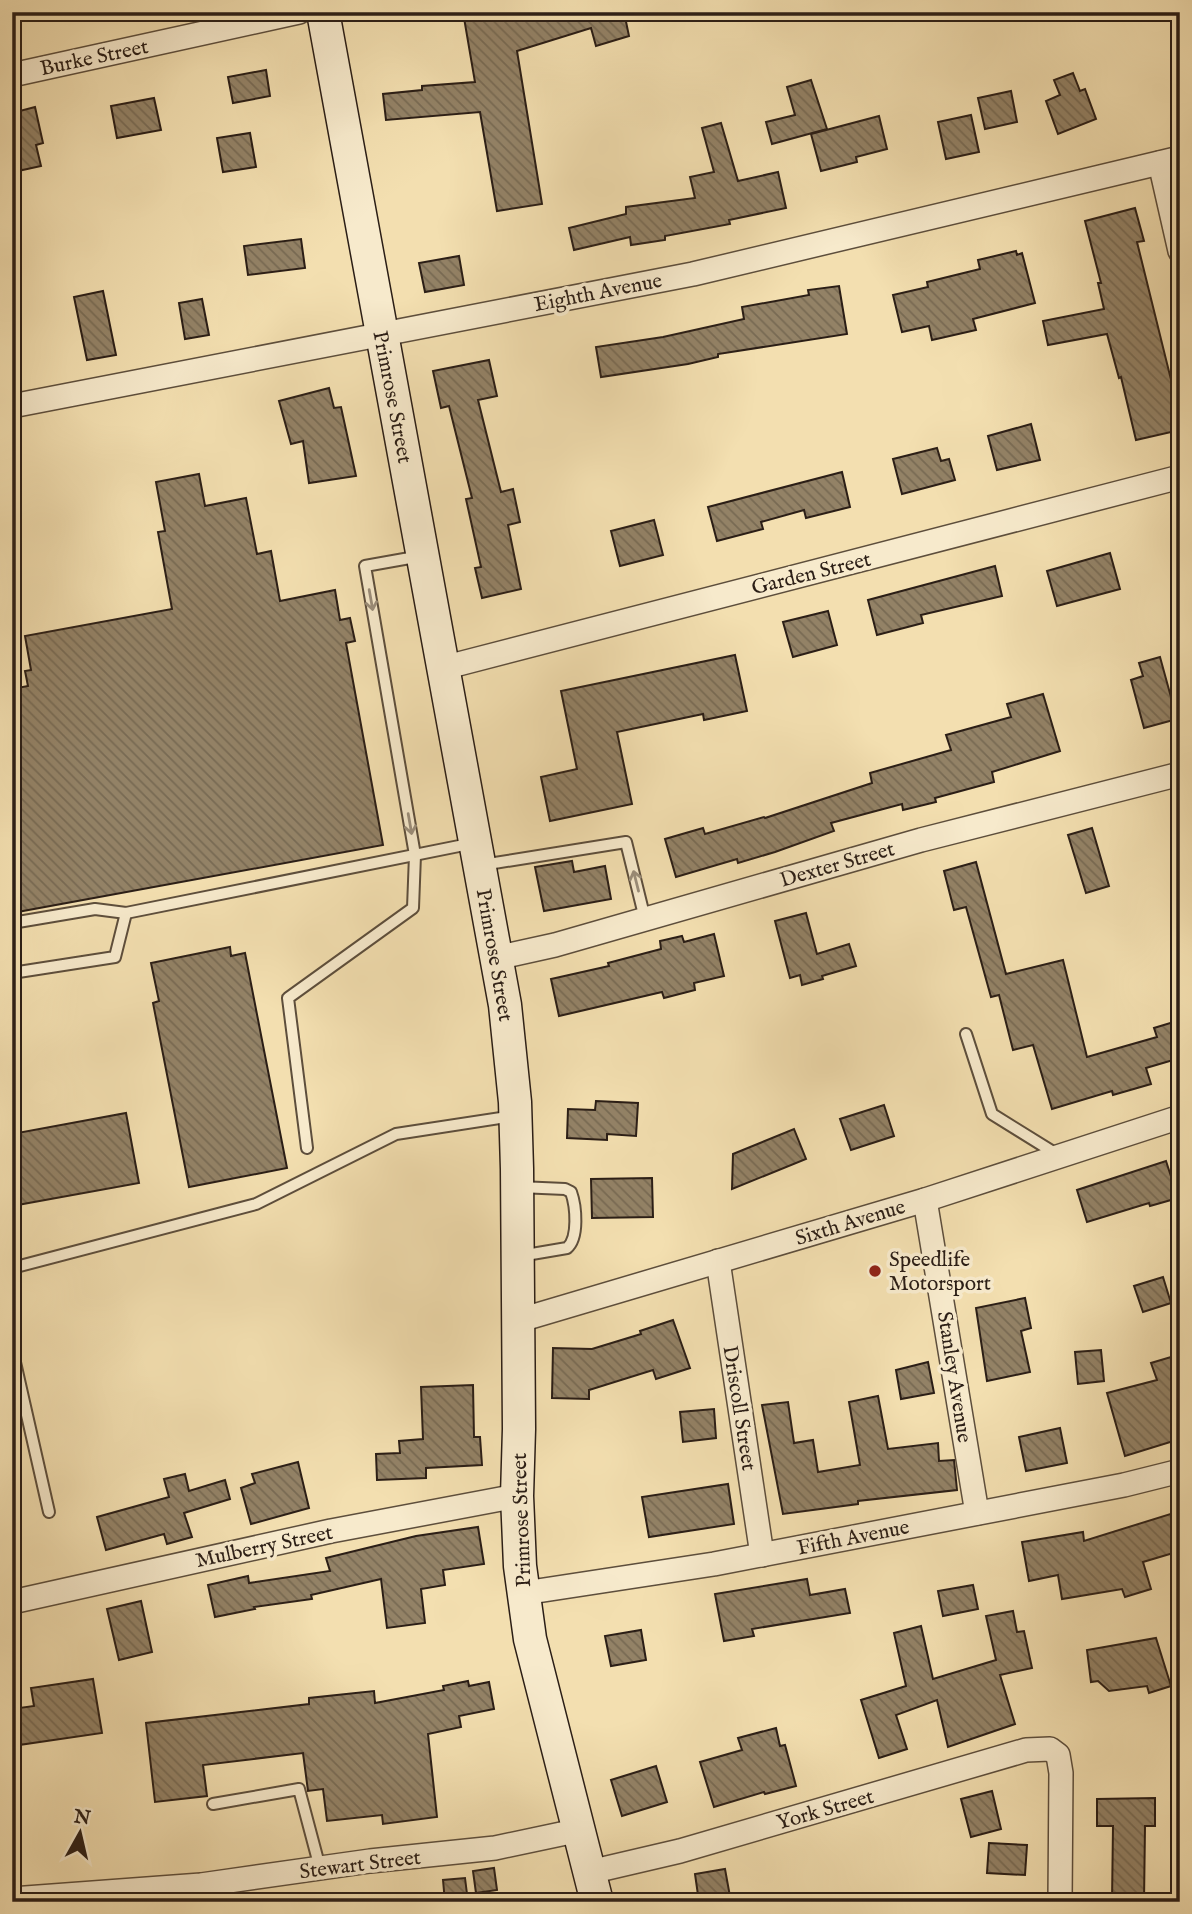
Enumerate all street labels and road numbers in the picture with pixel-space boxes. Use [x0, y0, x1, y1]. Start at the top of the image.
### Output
street label: Burke Street [38, 34, 151, 83]
street label: Eighth Avenue [532, 268, 665, 319]
street label: Primrose Street [365, 329, 418, 466]
street label: Garden Street [749, 547, 874, 602]
street label: Dexter Street [777, 836, 898, 895]
street label: Primrose Street [469, 887, 518, 1024]
street label: Sixth Avenue [792, 1194, 909, 1253]
street label: Stanley Avenue [930, 1310, 977, 1445]
street label: Driscoll Street [715, 1344, 762, 1473]
street label: Primrose Street [507, 1452, 538, 1588]
street label: Fifth Avenue [795, 1514, 912, 1563]
street label: Mulberry Street [193, 1520, 335, 1575]
street label: York Street [774, 1784, 877, 1837]
street label: Stewart Street [298, 1845, 422, 1886]

